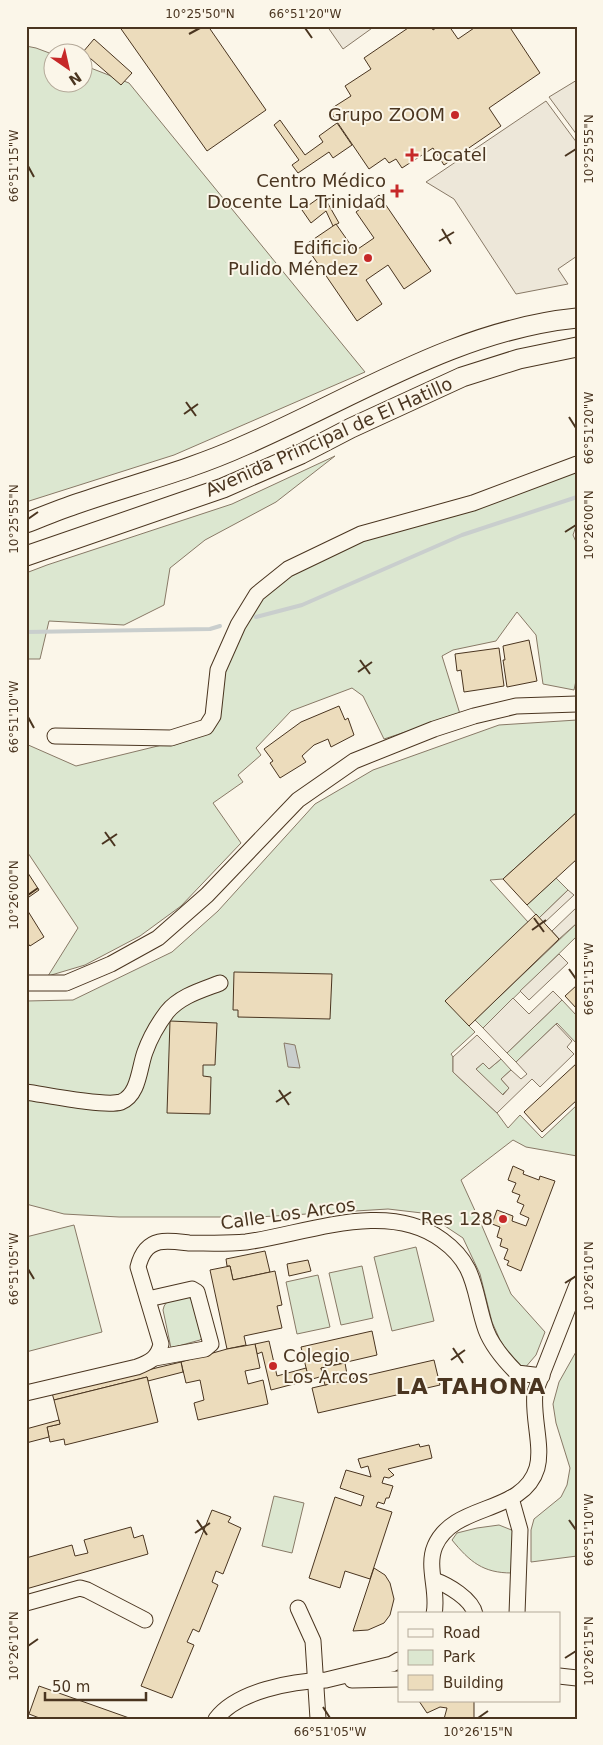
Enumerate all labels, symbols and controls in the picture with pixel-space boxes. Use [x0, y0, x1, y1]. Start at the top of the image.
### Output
text: 10°25'50"N [165, 7, 235, 21]
text: 66°51'20"W [269, 7, 341, 21]
north arrow [42, 42, 92, 92]
text: N [66, 69, 85, 89]
place label: Grupo ZOOM [328, 104, 445, 125]
marker: Grupo ZOOM [449, 109, 461, 121]
text: 10°25'55"N [582, 114, 596, 184]
text: 66°51'15"W [7, 130, 21, 202]
place label: Locatel [422, 144, 487, 165]
marker: Locatel [406, 149, 418, 161]
place label: Centro Médico Docente La Trinidad [207, 170, 386, 212]
marker: Centro Médico Docente La Trinidad [390, 184, 404, 198]
place label: Edificio Pulido Méndez [228, 237, 358, 279]
marker: Edificio Pulido Méndez [362, 252, 374, 264]
street label: Avenida Principal de El Hatillo [202, 372, 455, 501]
text: 66°51'20"W [582, 392, 596, 464]
text: 10°25'55"N [7, 484, 21, 554]
text: 10°26'00"N [582, 490, 596, 560]
text: 66°51'10"W [7, 681, 21, 753]
text: 10°26'00"N [7, 860, 21, 930]
text: 66°51'15"W [582, 943, 596, 1015]
street label: Calle Los Arcos [219, 1194, 357, 1233]
place label: Res 128 [421, 1208, 493, 1229]
marker: Res 128 [497, 1213, 509, 1225]
text: 66°51'05"W [7, 1233, 21, 1305]
text: 10°26'10"N [582, 1241, 596, 1311]
place label: Colegio Los Arcos [283, 1345, 368, 1387]
marker: Colegio Los Arcos [267, 1360, 279, 1372]
district label: LA TAHONA [396, 1374, 546, 1399]
text: 66°51'10"W [582, 1494, 596, 1566]
text: 10°26'10"N [7, 1611, 21, 1681]
legend [398, 1612, 560, 1702]
text: 10°26'15"N [582, 1616, 596, 1686]
text: Road [443, 1624, 481, 1642]
text: Park [443, 1648, 476, 1666]
scale bar [45, 1670, 146, 1702]
text: Building [443, 1674, 504, 1692]
text: 50 m [52, 1678, 90, 1696]
text: 66°51'05"W [294, 1725, 366, 1739]
text: 10°26'15"N [443, 1725, 513, 1739]

